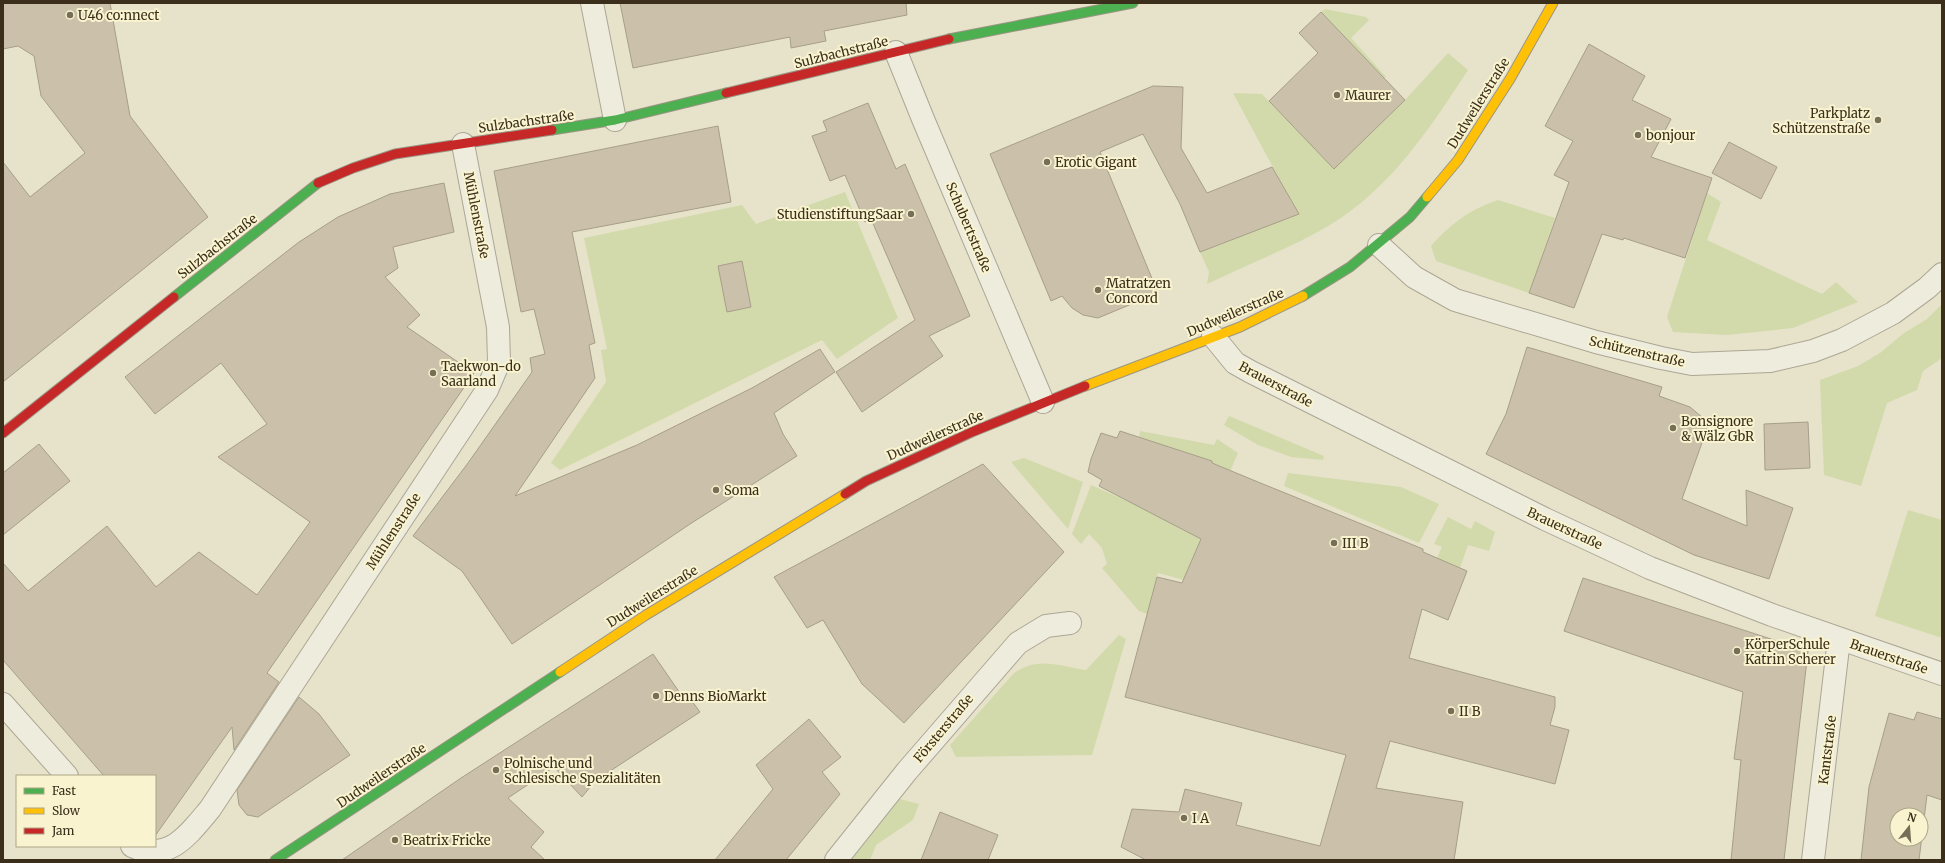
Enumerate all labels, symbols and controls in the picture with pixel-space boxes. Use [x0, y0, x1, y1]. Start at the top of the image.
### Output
place label: U46 co:nnect [78, 7, 159, 24]
marker: U46 co:nnect [65, 10, 75, 20]
street label: Sulzbachstraße [792, 33, 890, 72]
street label: Dudweilerstraße [1444, 55, 1513, 152]
place label: Maurer [1345, 87, 1391, 104]
marker: Maurer [1332, 90, 1342, 100]
place label: Parkplatz Schützenstraße [1772, 105, 1870, 137]
street label: Sulzbachstraße [477, 106, 575, 137]
marker: Parkplatz Schützenstraße [1873, 115, 1883, 125]
place label: bonjour [1645, 127, 1696, 144]
marker: bonjour [1633, 130, 1643, 140]
place label: Erotic Gigant [1055, 154, 1137, 171]
marker: Erotic Gigant [1042, 157, 1052, 167]
street label: Mühlenstraße [460, 170, 493, 260]
street label: Schubertstraße [942, 180, 995, 275]
place label: StudienstiftungSaar [777, 206, 903, 223]
marker: StudienstiftungSaar [906, 209, 916, 219]
street label: Sulzbachstraße [174, 210, 261, 283]
place label: Matratzen Concord [1106, 275, 1171, 307]
street label: Dudweilerstraße [1184, 284, 1287, 341]
marker: Matratzen Concord [1093, 285, 1103, 295]
street label: Schützenstraße [1587, 332, 1687, 371]
place label: Taekwon-do Saarland [441, 358, 521, 390]
street label: Brauerstraße [1236, 358, 1316, 411]
marker: Taekwon-do Saarland [428, 368, 438, 378]
street label: Dudweilerstraße [884, 406, 986, 464]
place label: Bonsignore & Wälz GbR [1681, 413, 1754, 445]
marker: Bonsignore & Wälz GbR [1668, 423, 1678, 433]
place label: Soma [724, 482, 759, 499]
marker: Soma [711, 485, 721, 495]
street label: Mühlenstraße [362, 489, 425, 573]
street label: Brauerstraße [1524, 504, 1605, 553]
place label: III B [1342, 535, 1369, 552]
marker: III B [1329, 538, 1339, 548]
street label: Dudweilerstraße [604, 562, 701, 631]
street label: Brauerstraße [1848, 635, 1930, 678]
place label: KörperSchule Katrin Scherer [1745, 636, 1836, 668]
marker: KörperSchule Katrin Scherer [1732, 646, 1742, 656]
place label: Denns BioMarkt [664, 688, 766, 705]
street label: Försterstraße [910, 690, 977, 766]
marker: Denns BioMarkt [651, 691, 661, 701]
place label: II B [1459, 703, 1481, 720]
marker: II B [1446, 706, 1456, 716]
street label: Kantstraße [1815, 714, 1840, 786]
street label: Dudweilerstraße [333, 739, 429, 812]
place label: Polnische und Schlesische Spezialitäten [504, 755, 661, 787]
marker: Polnische und Schlesische Spezialitäten [491, 765, 501, 775]
legend [16, 775, 156, 847]
text: Fast [52, 783, 76, 798]
text: Slow [52, 803, 81, 818]
north arrow [1889, 807, 1929, 847]
text: N [1906, 809, 1918, 825]
place label: I A [1192, 810, 1210, 827]
marker: I A [1179, 813, 1189, 823]
text: Jam [51, 823, 75, 838]
place label: Beatrix Fricke [403, 832, 491, 849]
marker: Beatrix Fricke [390, 835, 400, 845]

